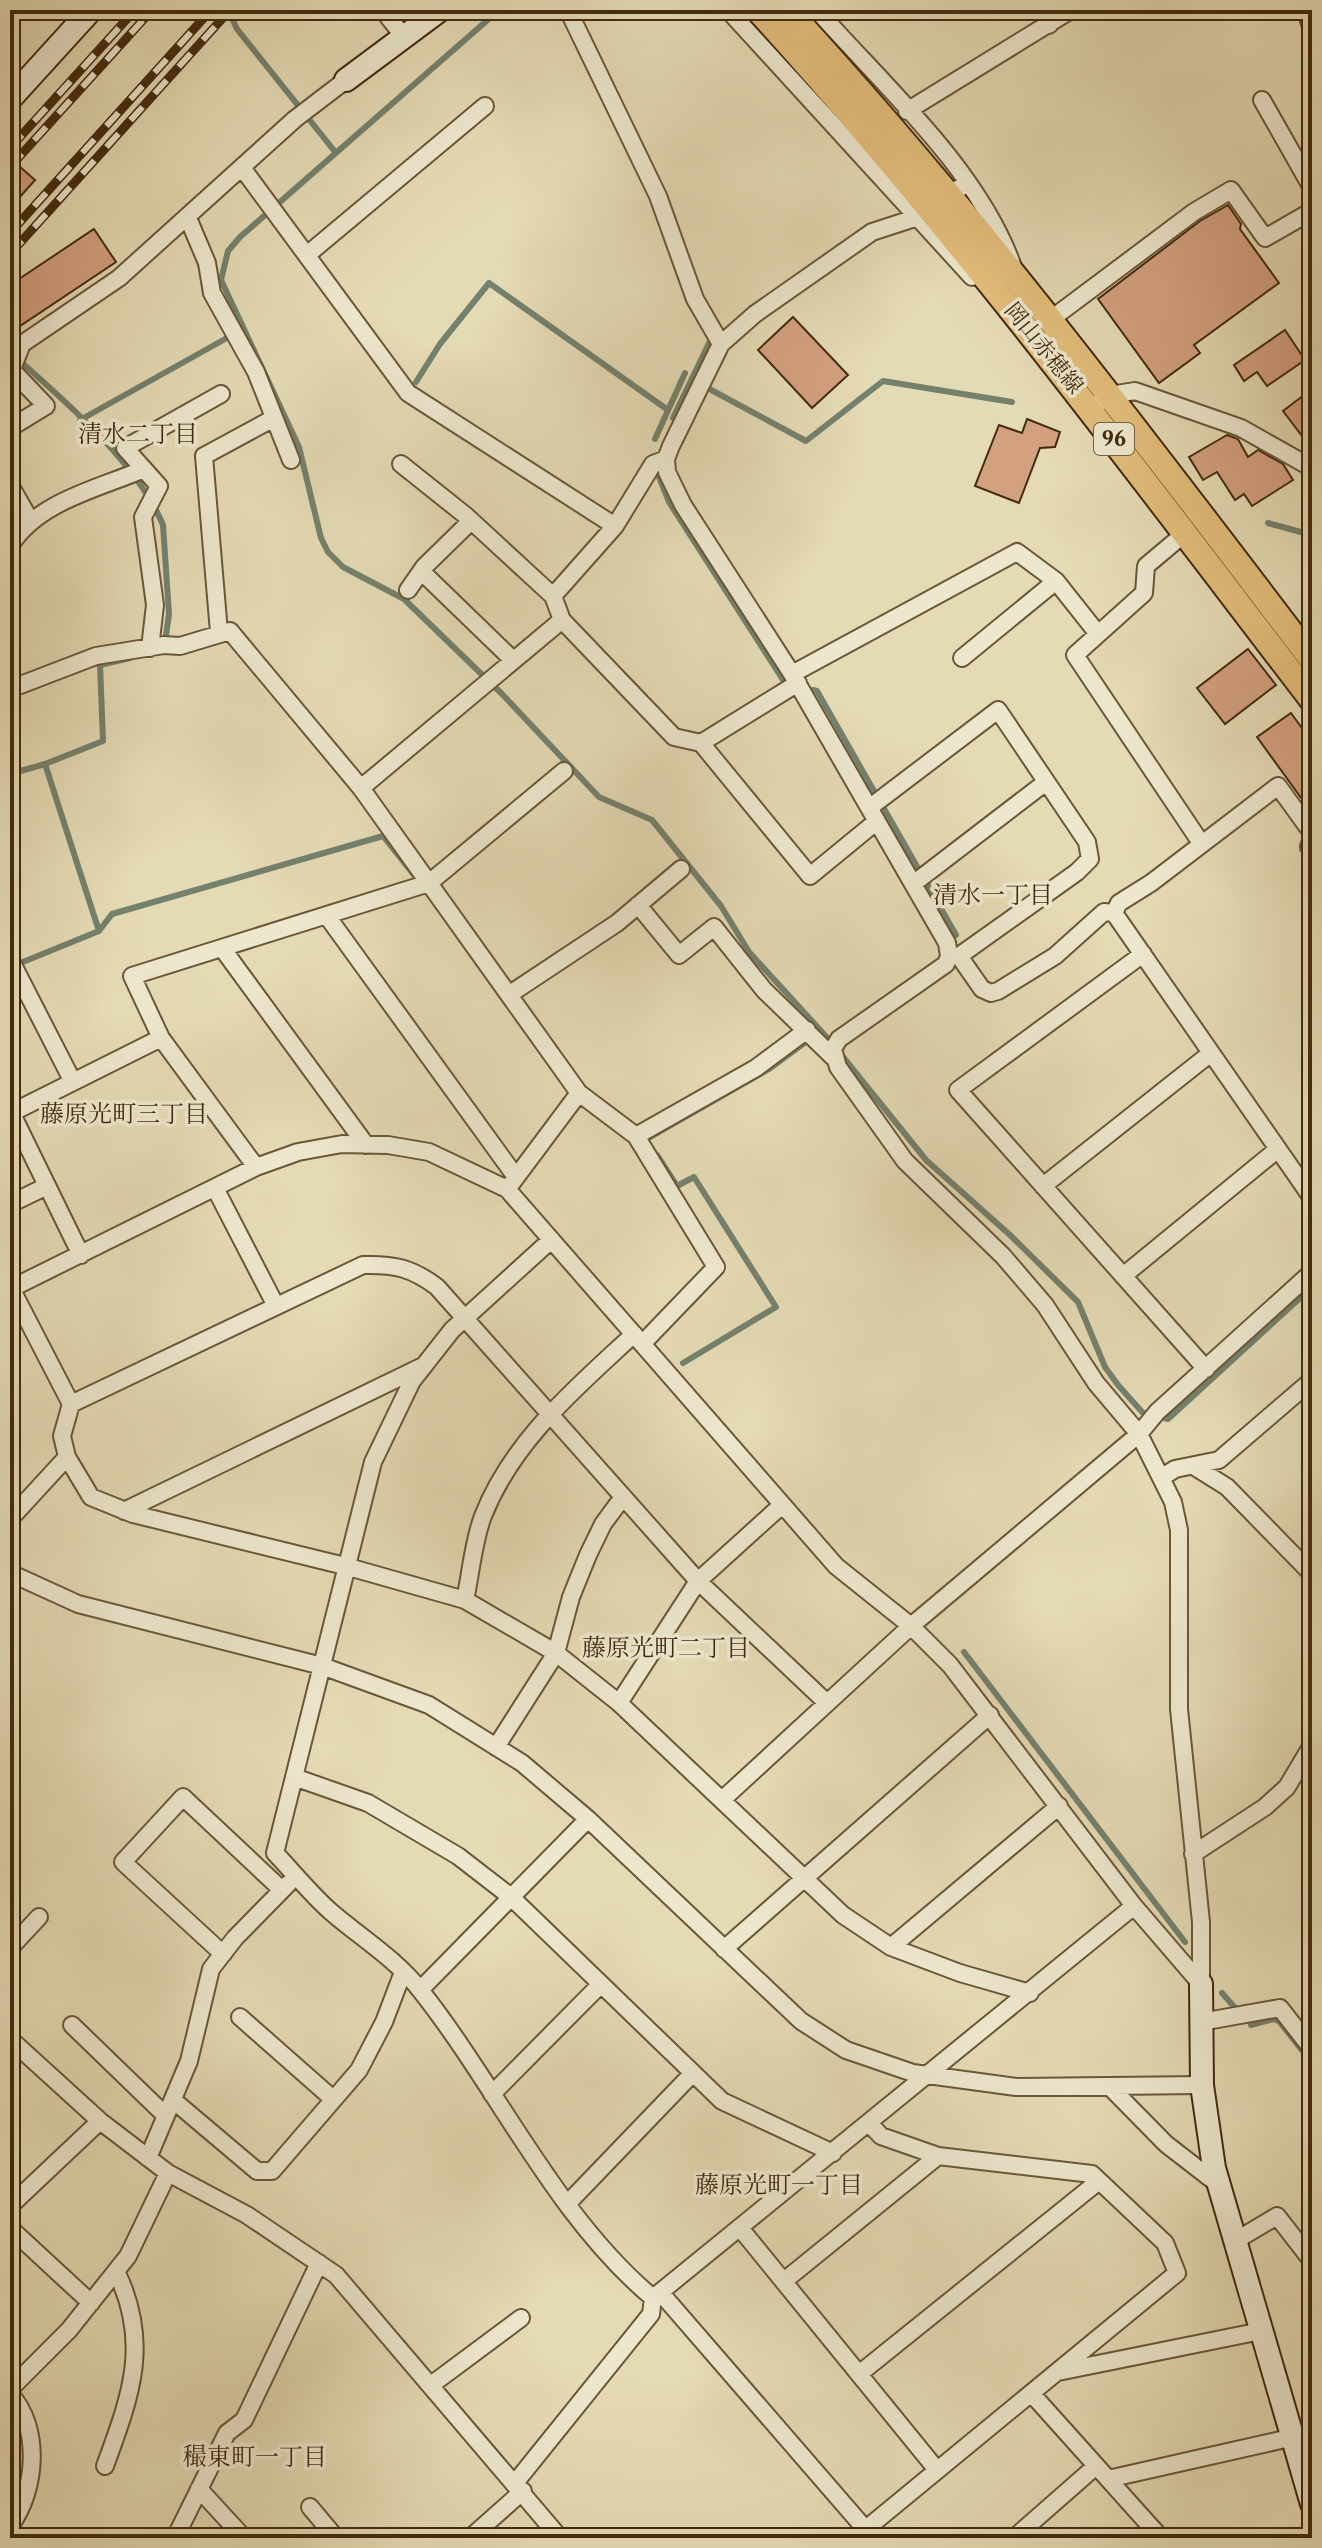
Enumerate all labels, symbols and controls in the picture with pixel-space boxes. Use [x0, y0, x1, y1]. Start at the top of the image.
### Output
street label: 岡山赤穂線 [999, 297, 1089, 399]
district label: 清水二丁目 [78, 419, 198, 448]
road number: 96 [1094, 423, 1134, 455]
district label: 清水一丁目 [933, 880, 1053, 909]
district label: 藤原光町三丁目 [40, 1099, 208, 1128]
district label: 藤原光町二丁目 [582, 1633, 750, 1662]
district label: 藤原光町一丁目 [695, 2170, 863, 2199]
district label: 穝東町一丁目 [183, 2442, 327, 2471]

